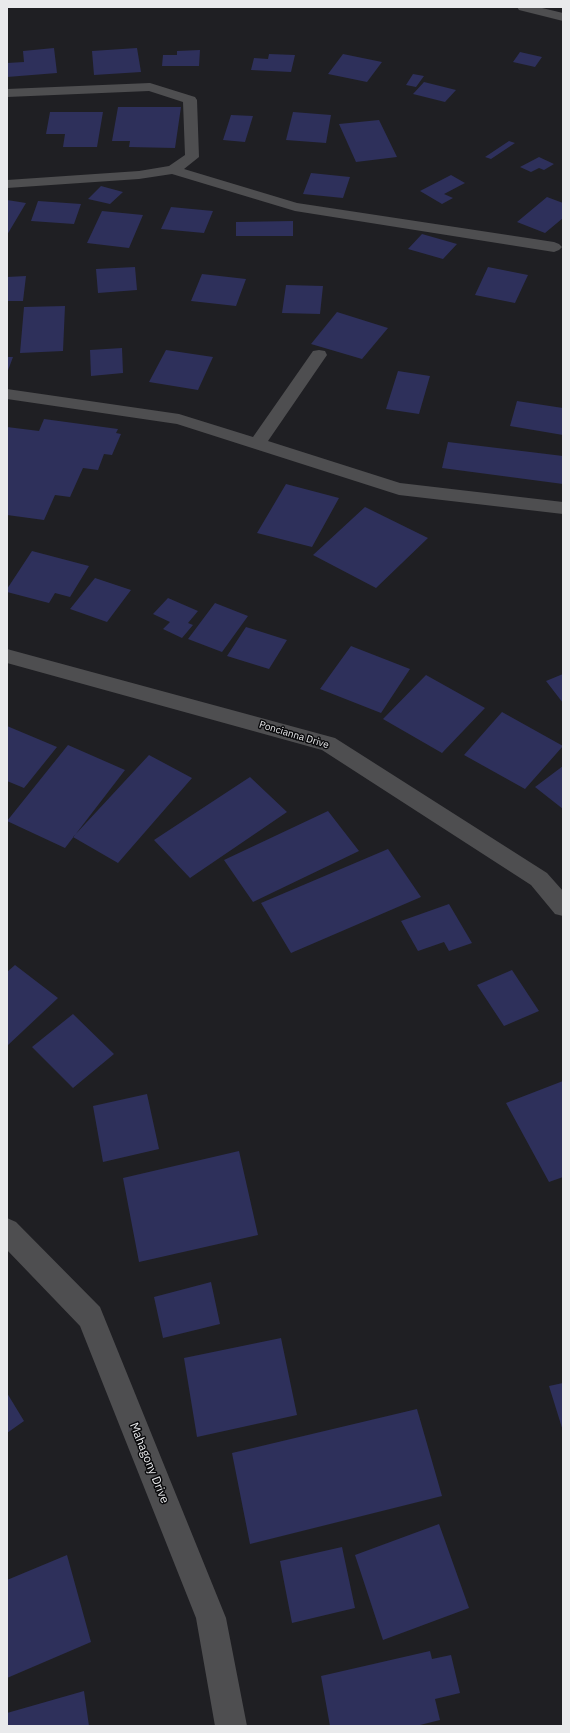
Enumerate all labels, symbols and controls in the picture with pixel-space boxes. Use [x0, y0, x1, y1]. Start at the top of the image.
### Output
street label: Poncianna Drive [258, 719, 330, 751]
street label: Mahagony Drive [126, 1421, 172, 1505]

